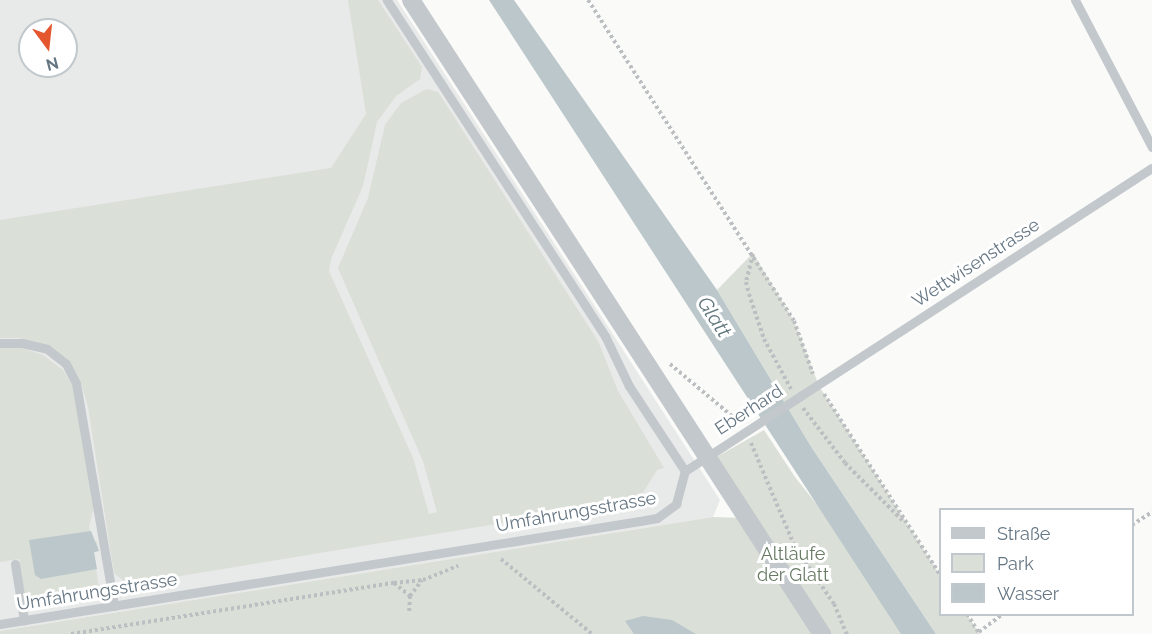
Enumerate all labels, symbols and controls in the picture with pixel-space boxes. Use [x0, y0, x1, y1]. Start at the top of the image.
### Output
north arrow [18, 18, 78, 78]
text: N [44, 53, 61, 75]
street label: Wettwisenstrasse [908, 214, 1044, 312]
water label: Glatt [692, 292, 736, 342]
street label: Eberhard [711, 380, 787, 440]
street label: Umfahrungsstrasse [494, 487, 658, 537]
legend [939, 508, 1134, 616]
text: Straße [997, 523, 1050, 544]
park label: Altläufe der Glatt [757, 544, 829, 586]
text: Park [997, 553, 1034, 574]
street label: Umfahrungsstrasse [15, 569, 179, 615]
text: Wasser [997, 583, 1059, 604]

